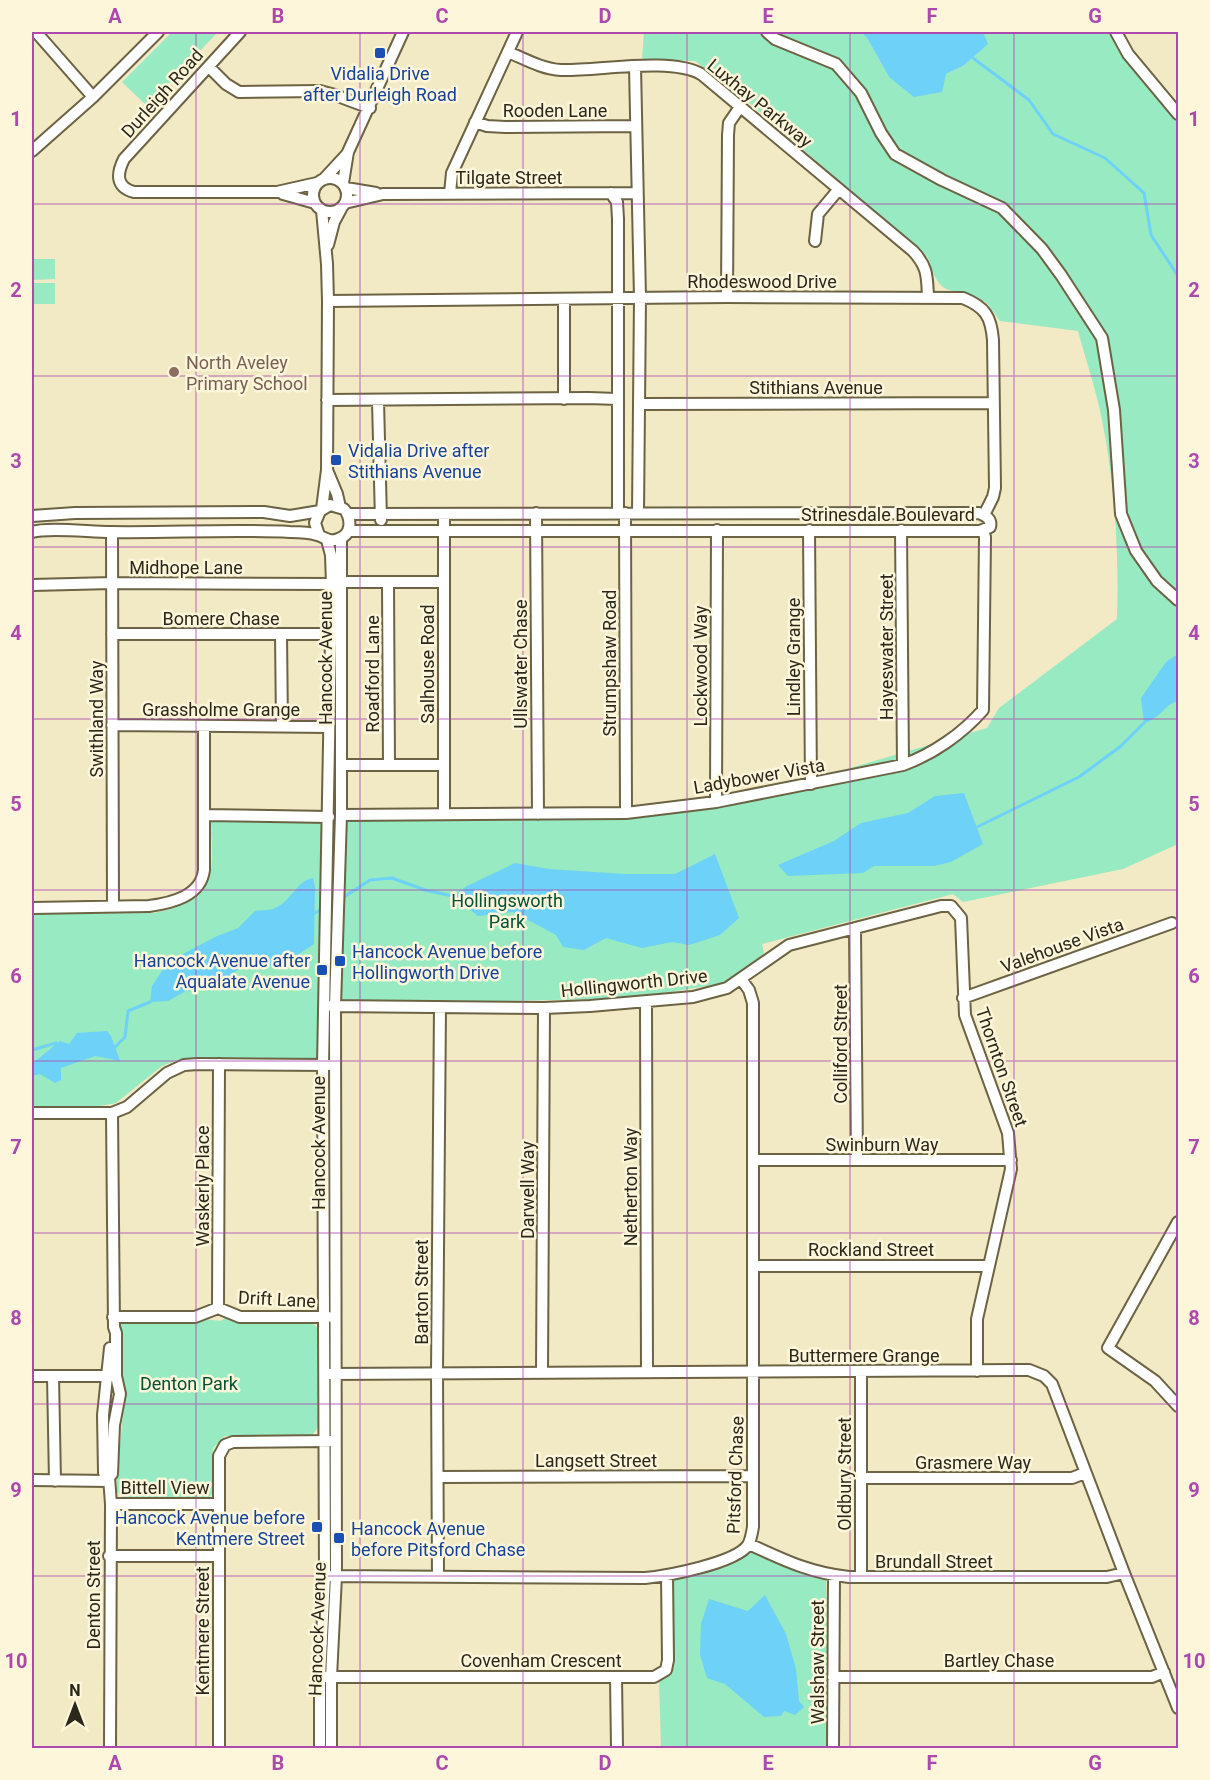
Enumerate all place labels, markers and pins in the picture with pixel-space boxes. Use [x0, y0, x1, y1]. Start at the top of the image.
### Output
marker: Vidalia Drive after Durleigh Road [373, 46, 387, 60]
place label: Vidalia Drive after Durleigh Road [303, 63, 457, 105]
place label: North Aveley Primary School [186, 352, 308, 394]
marker: North Aveley Primary School [167, 365, 181, 379]
place label: Vidalia Drive after Stithians Avenue [348, 440, 489, 482]
marker: Vidalia Drive after Stithians Avenue [329, 453, 343, 467]
place label: Hancock Avenue before Hollingworth Drive [352, 941, 542, 983]
place label: Hancock Avenue after Aqualate Avenue [134, 950, 310, 992]
marker: Hancock Avenue before Hollingworth Drive [333, 954, 347, 968]
marker: Hancock Avenue after Aqualate Avenue [315, 963, 329, 977]
place label: Hancock Avenue before Kentmere Street [115, 1507, 305, 1549]
place label: Hancock Avenue before Pitsford Chase [351, 1518, 525, 1560]
marker: Hancock Avenue before Kentmere Street [310, 1520, 324, 1534]
marker: Hancock Avenue before Pitsford Chase [332, 1531, 346, 1545]

